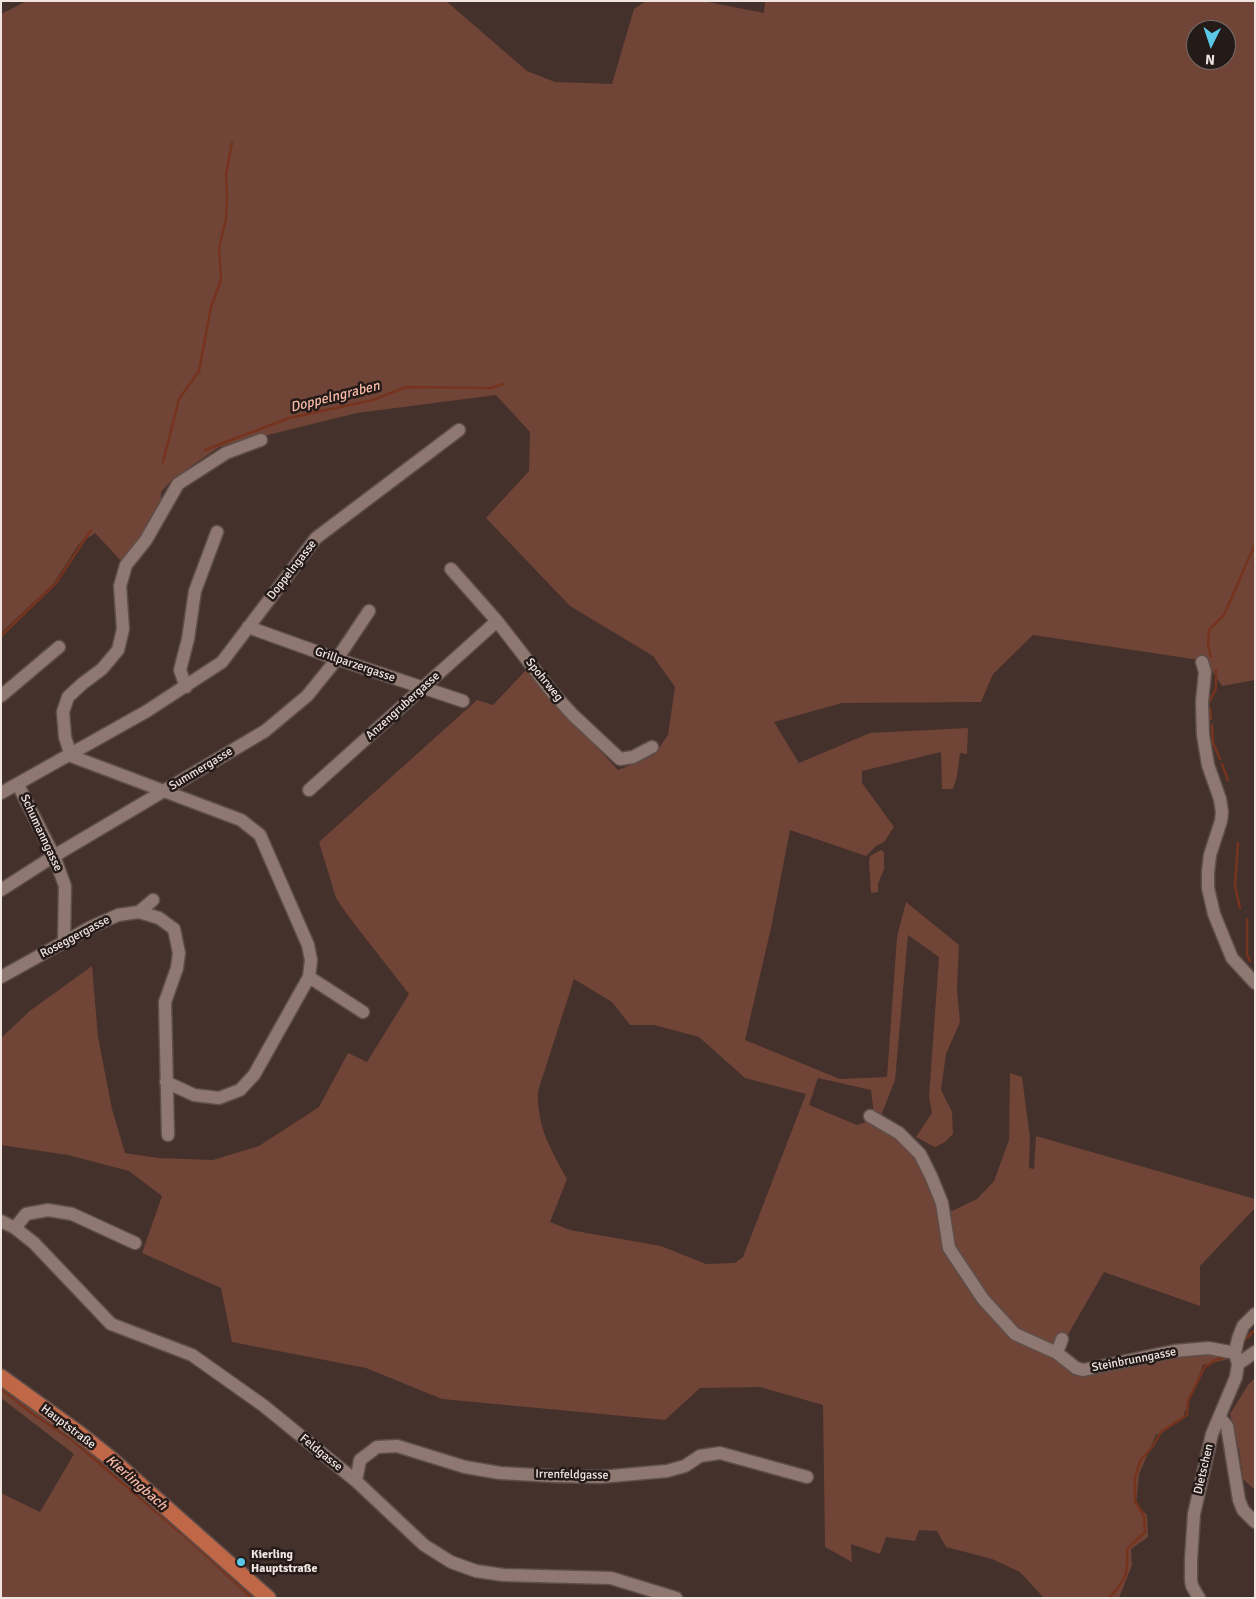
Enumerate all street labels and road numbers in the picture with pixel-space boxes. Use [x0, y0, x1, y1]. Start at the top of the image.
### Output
street label: Doppelngasse [264, 537, 320, 603]
street label: Grillparzergasse [313, 645, 397, 685]
street label: Spohrweg [522, 656, 566, 704]
street label: Anzengrubergasse [363, 669, 443, 743]
street label: Summergasse [167, 744, 235, 794]
street label: Schumanngasse [17, 792, 65, 874]
street label: Roseggergasse [38, 913, 112, 961]
street label: Steinbrunngasse [1090, 1345, 1178, 1375]
street label: Hauptstraße [38, 1402, 98, 1452]
street label: Feldgasse [297, 1431, 345, 1475]
street label: Dietschen [1191, 1442, 1217, 1496]
street label: Irrenfeldgasse [535, 1467, 609, 1483]

